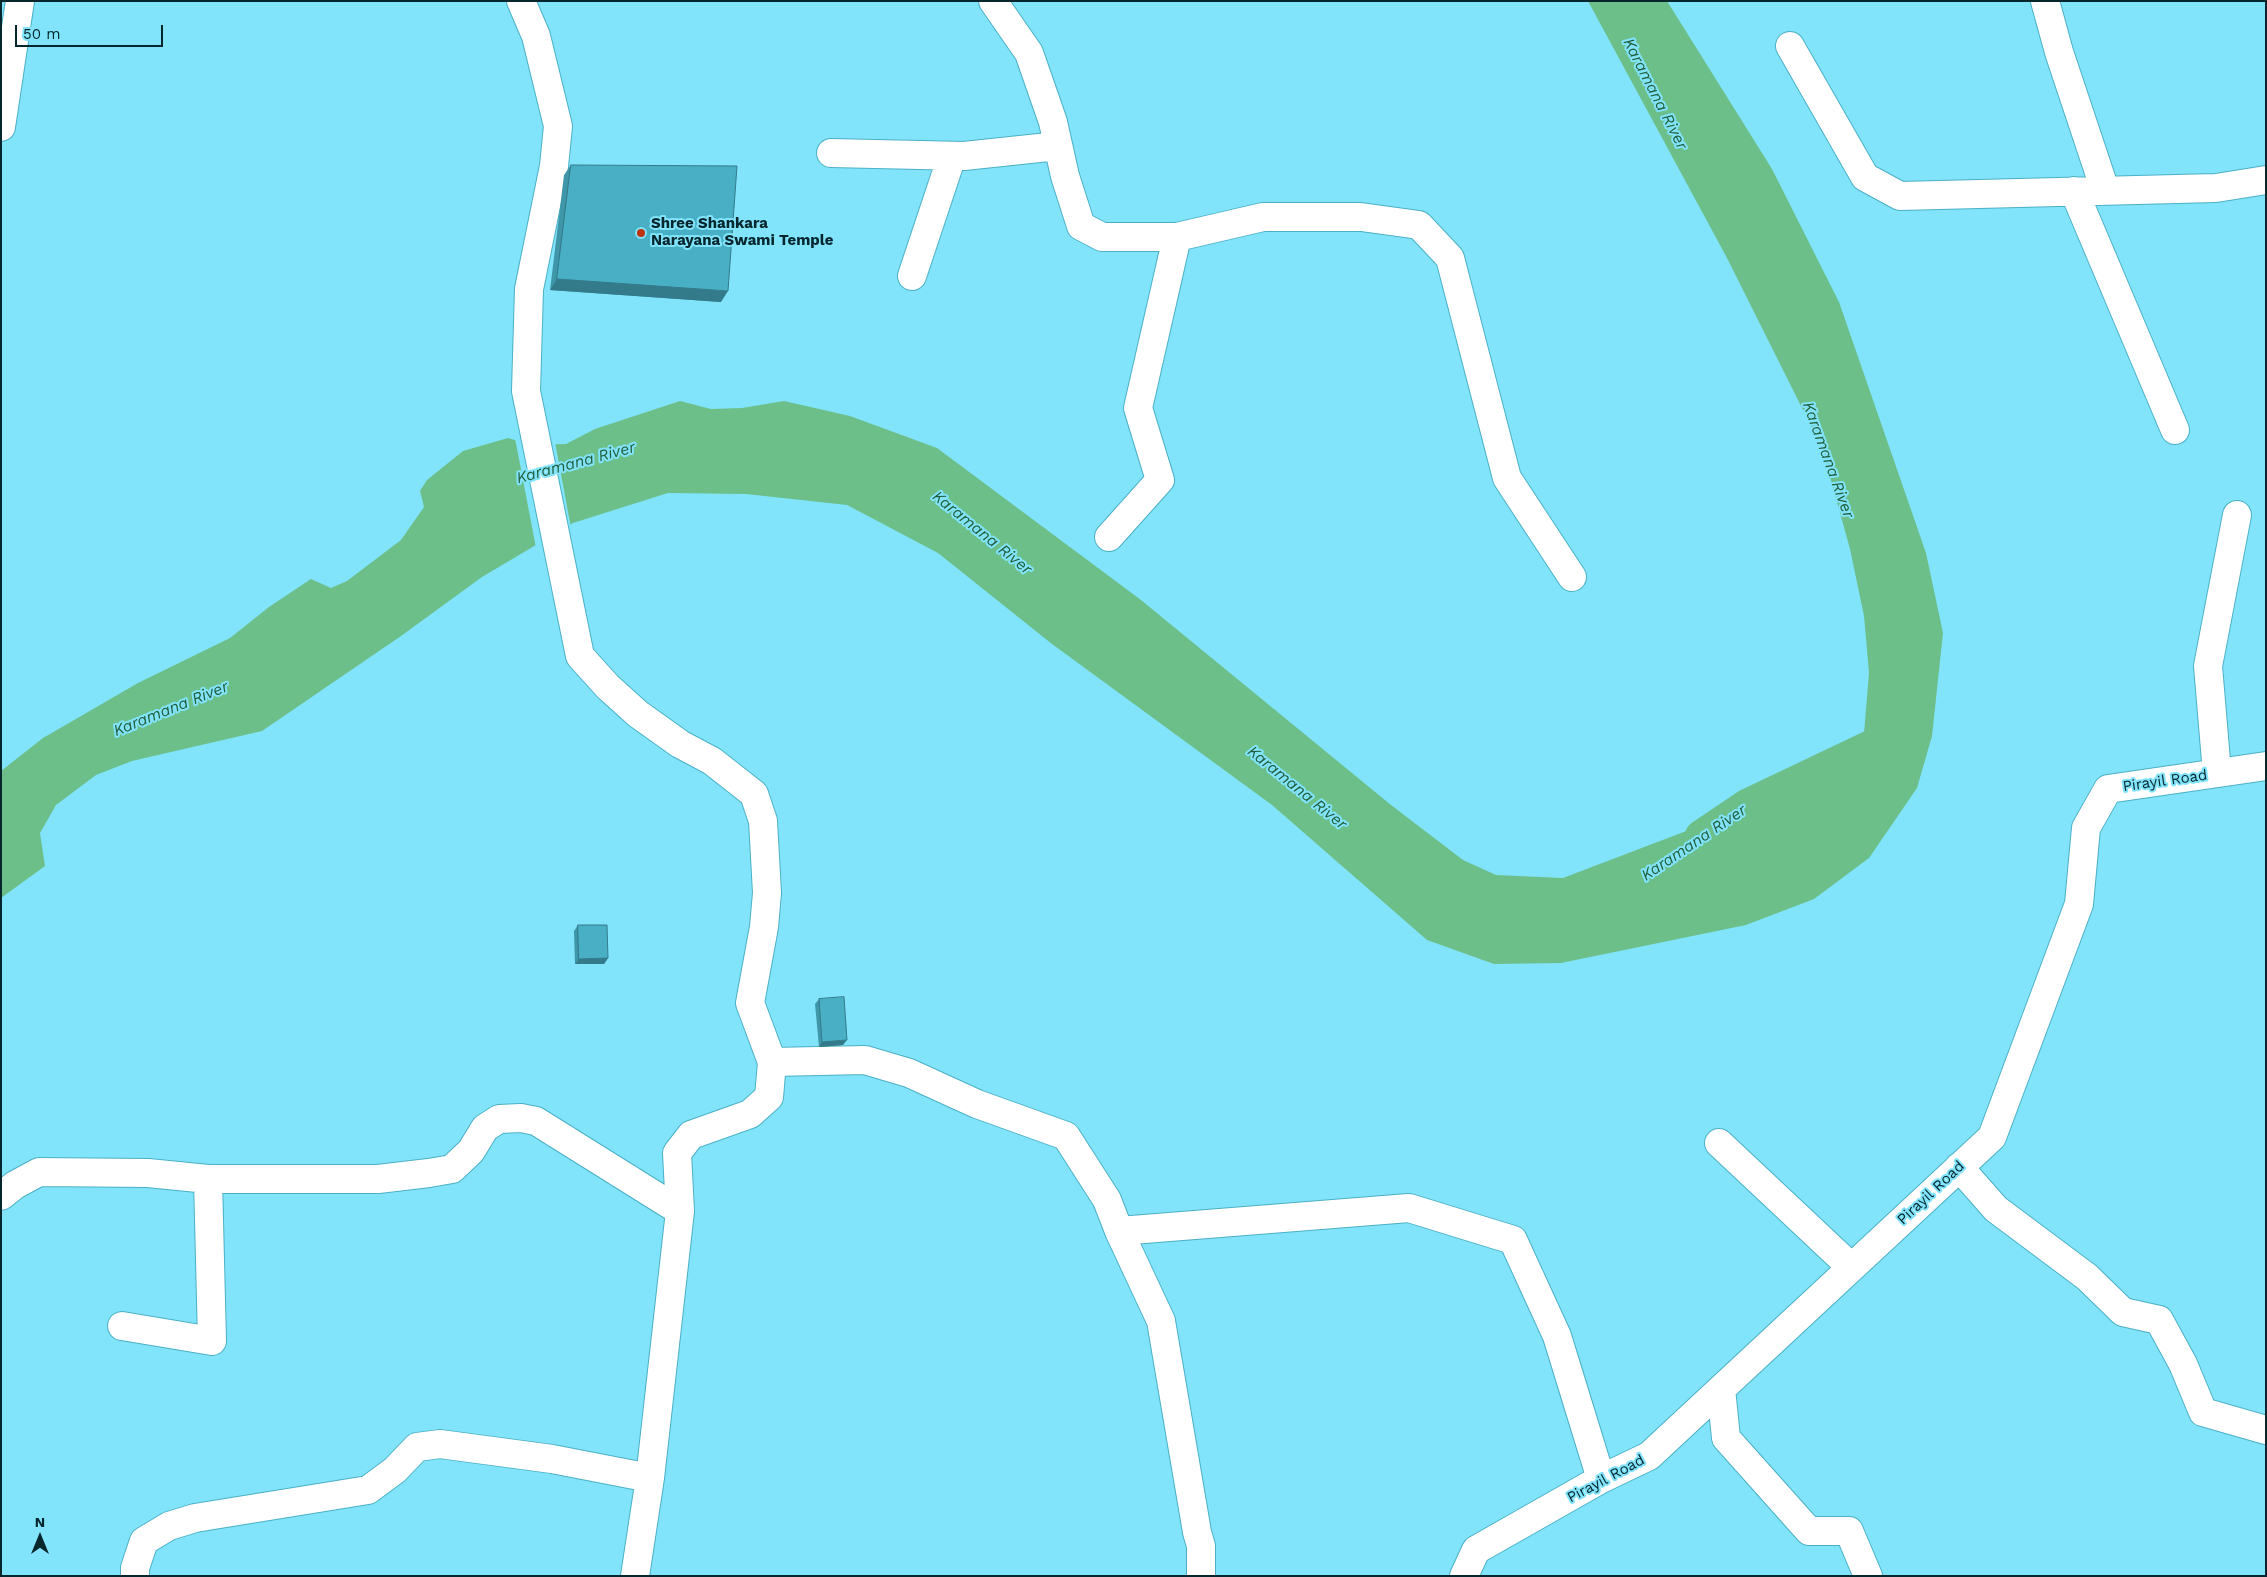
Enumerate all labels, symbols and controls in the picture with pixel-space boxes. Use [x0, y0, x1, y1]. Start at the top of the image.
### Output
scale bar [18, 15, 165, 47]
text: 50 m [23, 25, 60, 43]
water label: Karamana River [1619, 35, 1691, 153]
place label: Shree Shankara Narayana Swami Temple [651, 215, 833, 250]
marker: Shree Shankara Narayana Swami Temple [635, 227, 647, 239]
water label: Karamana River [1798, 399, 1858, 521]
water label: Karamana River [514, 438, 638, 488]
water label: Karamana River [928, 487, 1036, 579]
water label: Karamana River [111, 677, 231, 741]
water label: Karamana River [1243, 742, 1351, 834]
street label: Pirayil Road [2122, 766, 2208, 796]
water label: Karamana River [1638, 801, 1750, 885]
street label: Pirayil Road [1894, 1157, 1968, 1229]
street label: Pirayil Road [1564, 1451, 1648, 1507]
north arrow [15, 1512, 65, 1562]
text: N [35, 1514, 45, 1530]

